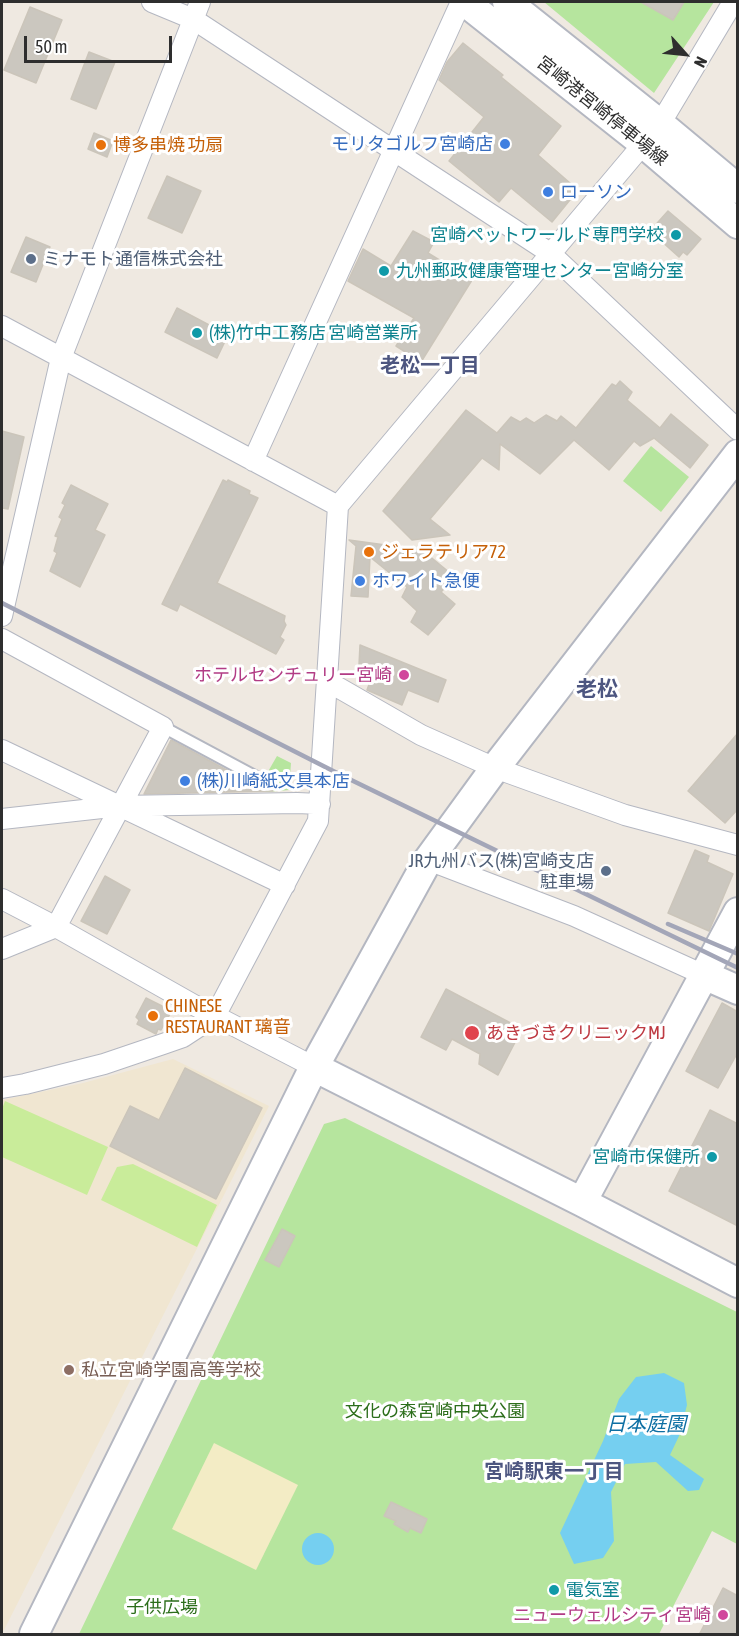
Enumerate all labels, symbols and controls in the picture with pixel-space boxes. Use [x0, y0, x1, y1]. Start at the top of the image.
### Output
scale bar [27, 24, 176, 62]
north arrow [655, 24, 715, 84]
text: 50 m [35, 36, 67, 57]
street label: 宮崎港宮崎停車場線 [532, 52, 672, 170]
text: N [691, 54, 711, 70]
place label: モリタゴルフ宮崎店 [331, 133, 493, 155]
place label: 博多串焼 功扇 [113, 134, 223, 156]
marker: モリタゴルフ宮崎店 [498, 137, 512, 151]
marker: 博多串焼 功扇 [94, 138, 108, 152]
place label: ローソン [560, 181, 632, 203]
marker: ローソン [541, 185, 555, 199]
place label: 宮崎ペットワールド専門学校 [430, 224, 664, 246]
marker: 宮崎ペットワールド専門学校 [669, 228, 683, 242]
place label: ミナモト通信株式会社 [43, 248, 223, 270]
marker: ミナモト通信株式会社 [24, 252, 38, 266]
place label: 九州郵政健康管理センター宮崎分室 [396, 260, 684, 282]
marker: 九州郵政健康管理センター宮崎分室 [377, 264, 391, 278]
place label: (株)竹中工務店 宮崎営業所 [209, 322, 418, 344]
marker: (株)竹中工務店 宮崎営業所 [190, 326, 204, 340]
district label: 老松一丁目 [380, 354, 480, 378]
place label: ジェラテリア72 [381, 541, 506, 563]
marker: ジェラテリア72 [362, 545, 376, 559]
place label: ホワイト急便 [372, 570, 480, 592]
marker: ホワイト急便 [353, 574, 367, 588]
place label: ホテルセンチュリー宮崎 [194, 664, 392, 686]
marker: ホテルセンチュリー宮崎 [397, 668, 411, 682]
district label: 老松 [576, 676, 618, 702]
place label: (株)川崎紙文具本店 [197, 770, 350, 792]
marker: (株)川崎紙文具本店 [178, 774, 192, 788]
place label: JR九州バス(株)宮崎支店 駐車場 [409, 850, 594, 892]
marker: JR九州バス(株)宮崎支店 駐車場 [599, 864, 613, 878]
place label: CHINESE RESTAURANT 璃音 [165, 995, 291, 1038]
marker: CHINESE RESTAURANT 璃音 [146, 1009, 160, 1023]
place label: あきづきクリニックMJ [486, 1022, 666, 1044]
marker: あきづきクリニックMJ [463, 1024, 481, 1042]
place label: 宮崎市保健所 [592, 1146, 700, 1168]
marker: 宮崎市保健所 [705, 1150, 719, 1164]
place label: 私立宮崎学園高等学校 [81, 1359, 261, 1381]
marker: 私立宮崎学園高等学校 [62, 1363, 76, 1377]
park label: 文化の森宮崎中央公園 [345, 1400, 525, 1422]
water label: 日本庭園 [606, 1413, 686, 1437]
district label: 宮崎駅東一丁目 [484, 1460, 624, 1484]
place label: 電気室 [566, 1579, 620, 1601]
marker: 電気室 [547, 1583, 561, 1597]
park label: 子供広場 [126, 1596, 198, 1618]
place label: ニューウェルシティ宮崎 [513, 1604, 711, 1626]
marker: ニューウェルシティ宮崎 [716, 1608, 730, 1622]

